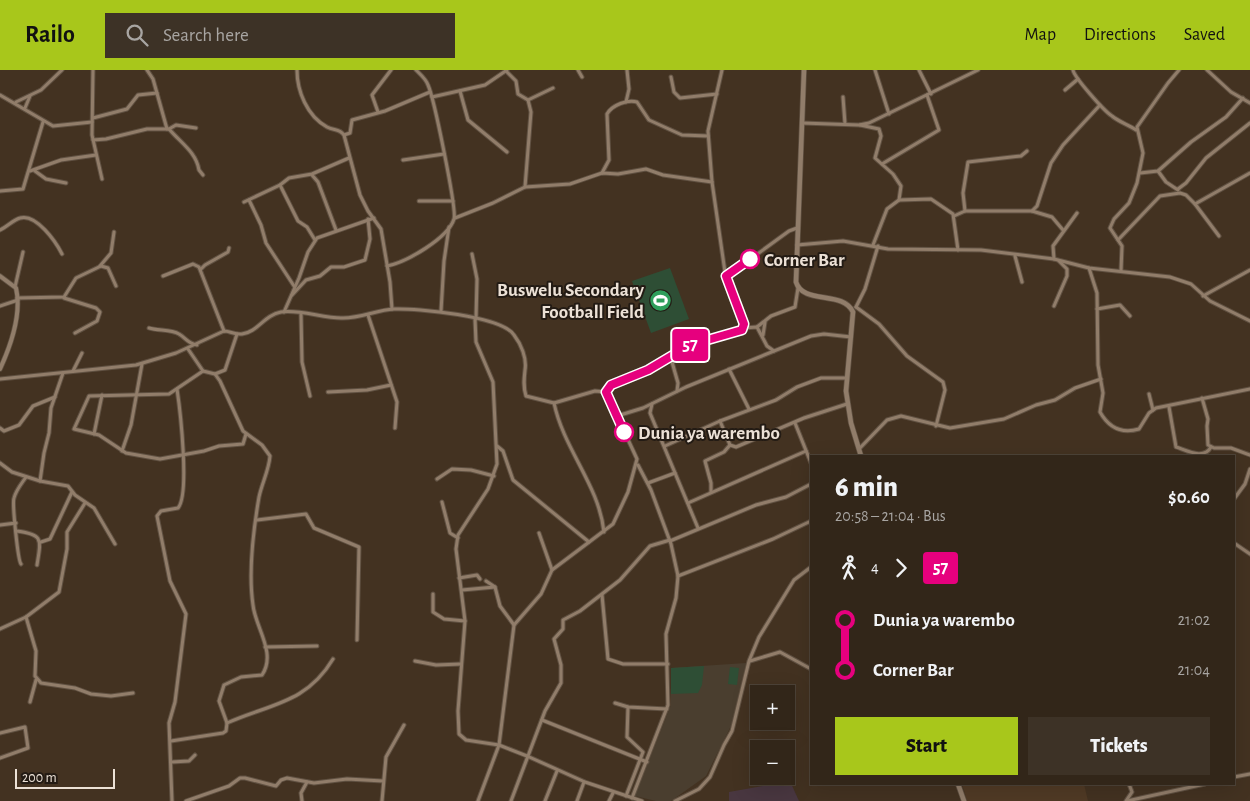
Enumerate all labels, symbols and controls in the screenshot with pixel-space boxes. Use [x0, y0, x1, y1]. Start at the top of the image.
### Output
search box [105, 13, 455, 58]
icon: search [123, 21, 151, 49]
text: Railo [25, 23, 75, 47]
text: Search here [163, 26, 249, 45]
text: Map [1025, 26, 1056, 44]
text: Directions [1084, 26, 1156, 44]
text: Saved [1184, 26, 1225, 44]
marker: Corner Bar [740, 249, 760, 269]
place label: Corner Bar [764, 251, 845, 270]
place label: Buswelu Secondary Football Field [497, 281, 644, 322]
sports icon: Buswelu Secondary Football Field [648, 288, 672, 312]
line badge: 57 [668, 329, 712, 361]
text: 57 [682, 336, 698, 354]
marker: Dunia ya warembo [614, 422, 634, 442]
place label: Dunia ya warembo [638, 424, 780, 443]
text: 6 min [835, 474, 898, 502]
text: $0.60 [1168, 488, 1210, 507]
text: 20:58 – 21:04 · Bus [835, 508, 946, 524]
icon: walk [835, 554, 863, 582]
icon: forward [887, 554, 915, 582]
text: 4 [871, 559, 879, 575]
text: 57 [933, 559, 948, 577]
text: Dunia ya warembo [873, 611, 1015, 630]
text: 21:02 [1178, 612, 1210, 628]
text: Corner Bar [873, 661, 954, 680]
text: 21:04 [1177, 662, 1210, 678]
map controls [750, 685, 795, 785]
button: + [750, 685, 795, 730]
button: Start [835, 717, 1018, 775]
button: Tickets [1028, 717, 1210, 775]
button: − [750, 740, 795, 785]
scale bar [15, 766, 115, 789]
text: 200 m [22, 771, 57, 785]

